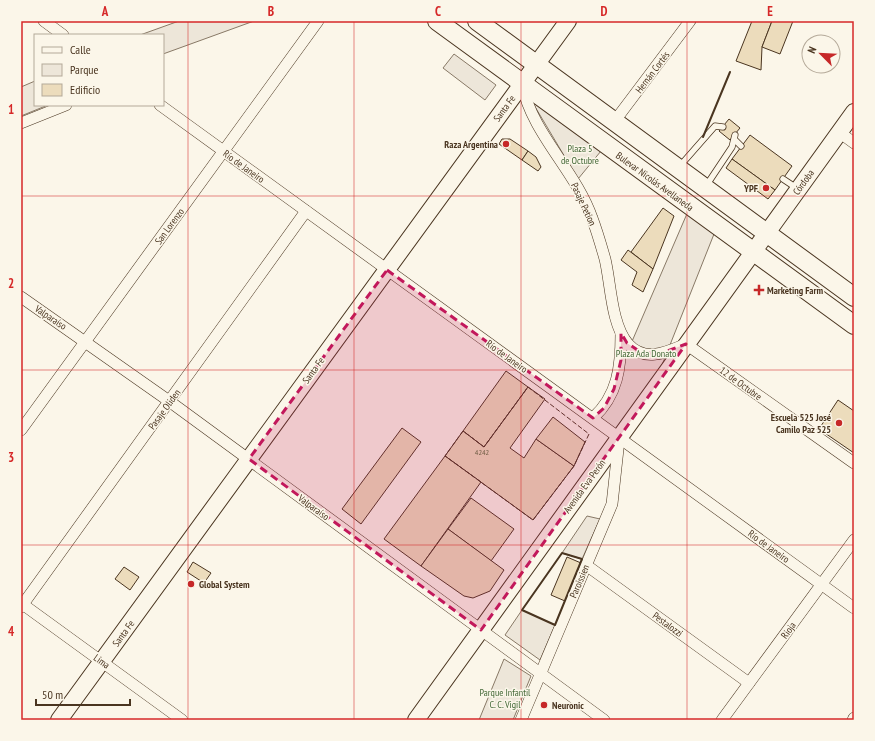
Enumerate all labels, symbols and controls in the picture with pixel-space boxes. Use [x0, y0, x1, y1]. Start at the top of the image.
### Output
text: A [101, 3, 109, 20]
text: B [268, 3, 274, 20]
text: C [435, 3, 441, 20]
text: D [601, 3, 608, 20]
text: E [767, 3, 773, 20]
legend [34, 34, 164, 106]
north arrow [801, 34, 841, 74]
text: Calle [70, 42, 91, 57]
text: N [804, 44, 819, 55]
street label: Hernán Cortés [632, 48, 673, 96]
text: Parque [70, 62, 99, 77]
text: Edificio [70, 82, 100, 97]
street label: Santa Fe [490, 92, 518, 124]
text: 1 [8, 101, 14, 118]
place label: Raza Argentina [444, 138, 498, 151]
marker: Raza Argentina [501, 139, 511, 149]
park label: Plaza 5 de Octubre [561, 142, 599, 167]
street label: Río de Janeiro [220, 147, 267, 186]
street label: Bulevar Nicolás Avellaneda [613, 149, 696, 214]
street label: Córdoba [790, 167, 817, 198]
street label: Pasaje Petion [568, 181, 599, 228]
place label: YPF [743, 182, 758, 195]
marker: YPF [761, 183, 771, 193]
street label: San Lorenzo [152, 206, 187, 247]
text: 2 [8, 275, 14, 292]
place label: Marketing Farm [767, 284, 823, 297]
marker: Marketing Farm [754, 285, 764, 295]
street label: Valparaíso [32, 302, 69, 333]
street label: Río de Janeiro [483, 337, 530, 376]
park label: Plaza Ada Donato [616, 347, 676, 360]
street label: Santa Fe [299, 354, 327, 386]
street label: 12 de Octubre [717, 364, 764, 403]
street label: Pasaje Oliden [145, 387, 183, 432]
place label: Escuela 525 José Camilo Paz 525 [771, 411, 831, 436]
marker: Escuela 525 José Camilo Paz 525 [834, 418, 844, 428]
house number: 4242 [475, 447, 490, 457]
text: 3 [8, 449, 14, 466]
street label: Avenida Eva Perón [560, 457, 608, 516]
street label: Valparaíso [295, 491, 332, 523]
street label: Río de Janeiro [745, 527, 792, 566]
street label: Paroissien [567, 563, 592, 600]
place label: Global System [199, 578, 250, 591]
marker: Global System [186, 579, 196, 589]
street label: Pestalozzi [650, 609, 685, 640]
street label: Santa Fe [109, 617, 137, 649]
street label: Rioja [778, 619, 799, 641]
text: 4 [8, 623, 15, 640]
street label: Lima [91, 651, 112, 672]
scale bar [36, 681, 130, 707]
park label: Parque Infantil C. C. Vigil [480, 686, 531, 711]
text: 50 m [42, 687, 63, 702]
place label: Neuronic [552, 699, 584, 712]
marker: Neuronic [539, 700, 549, 710]

